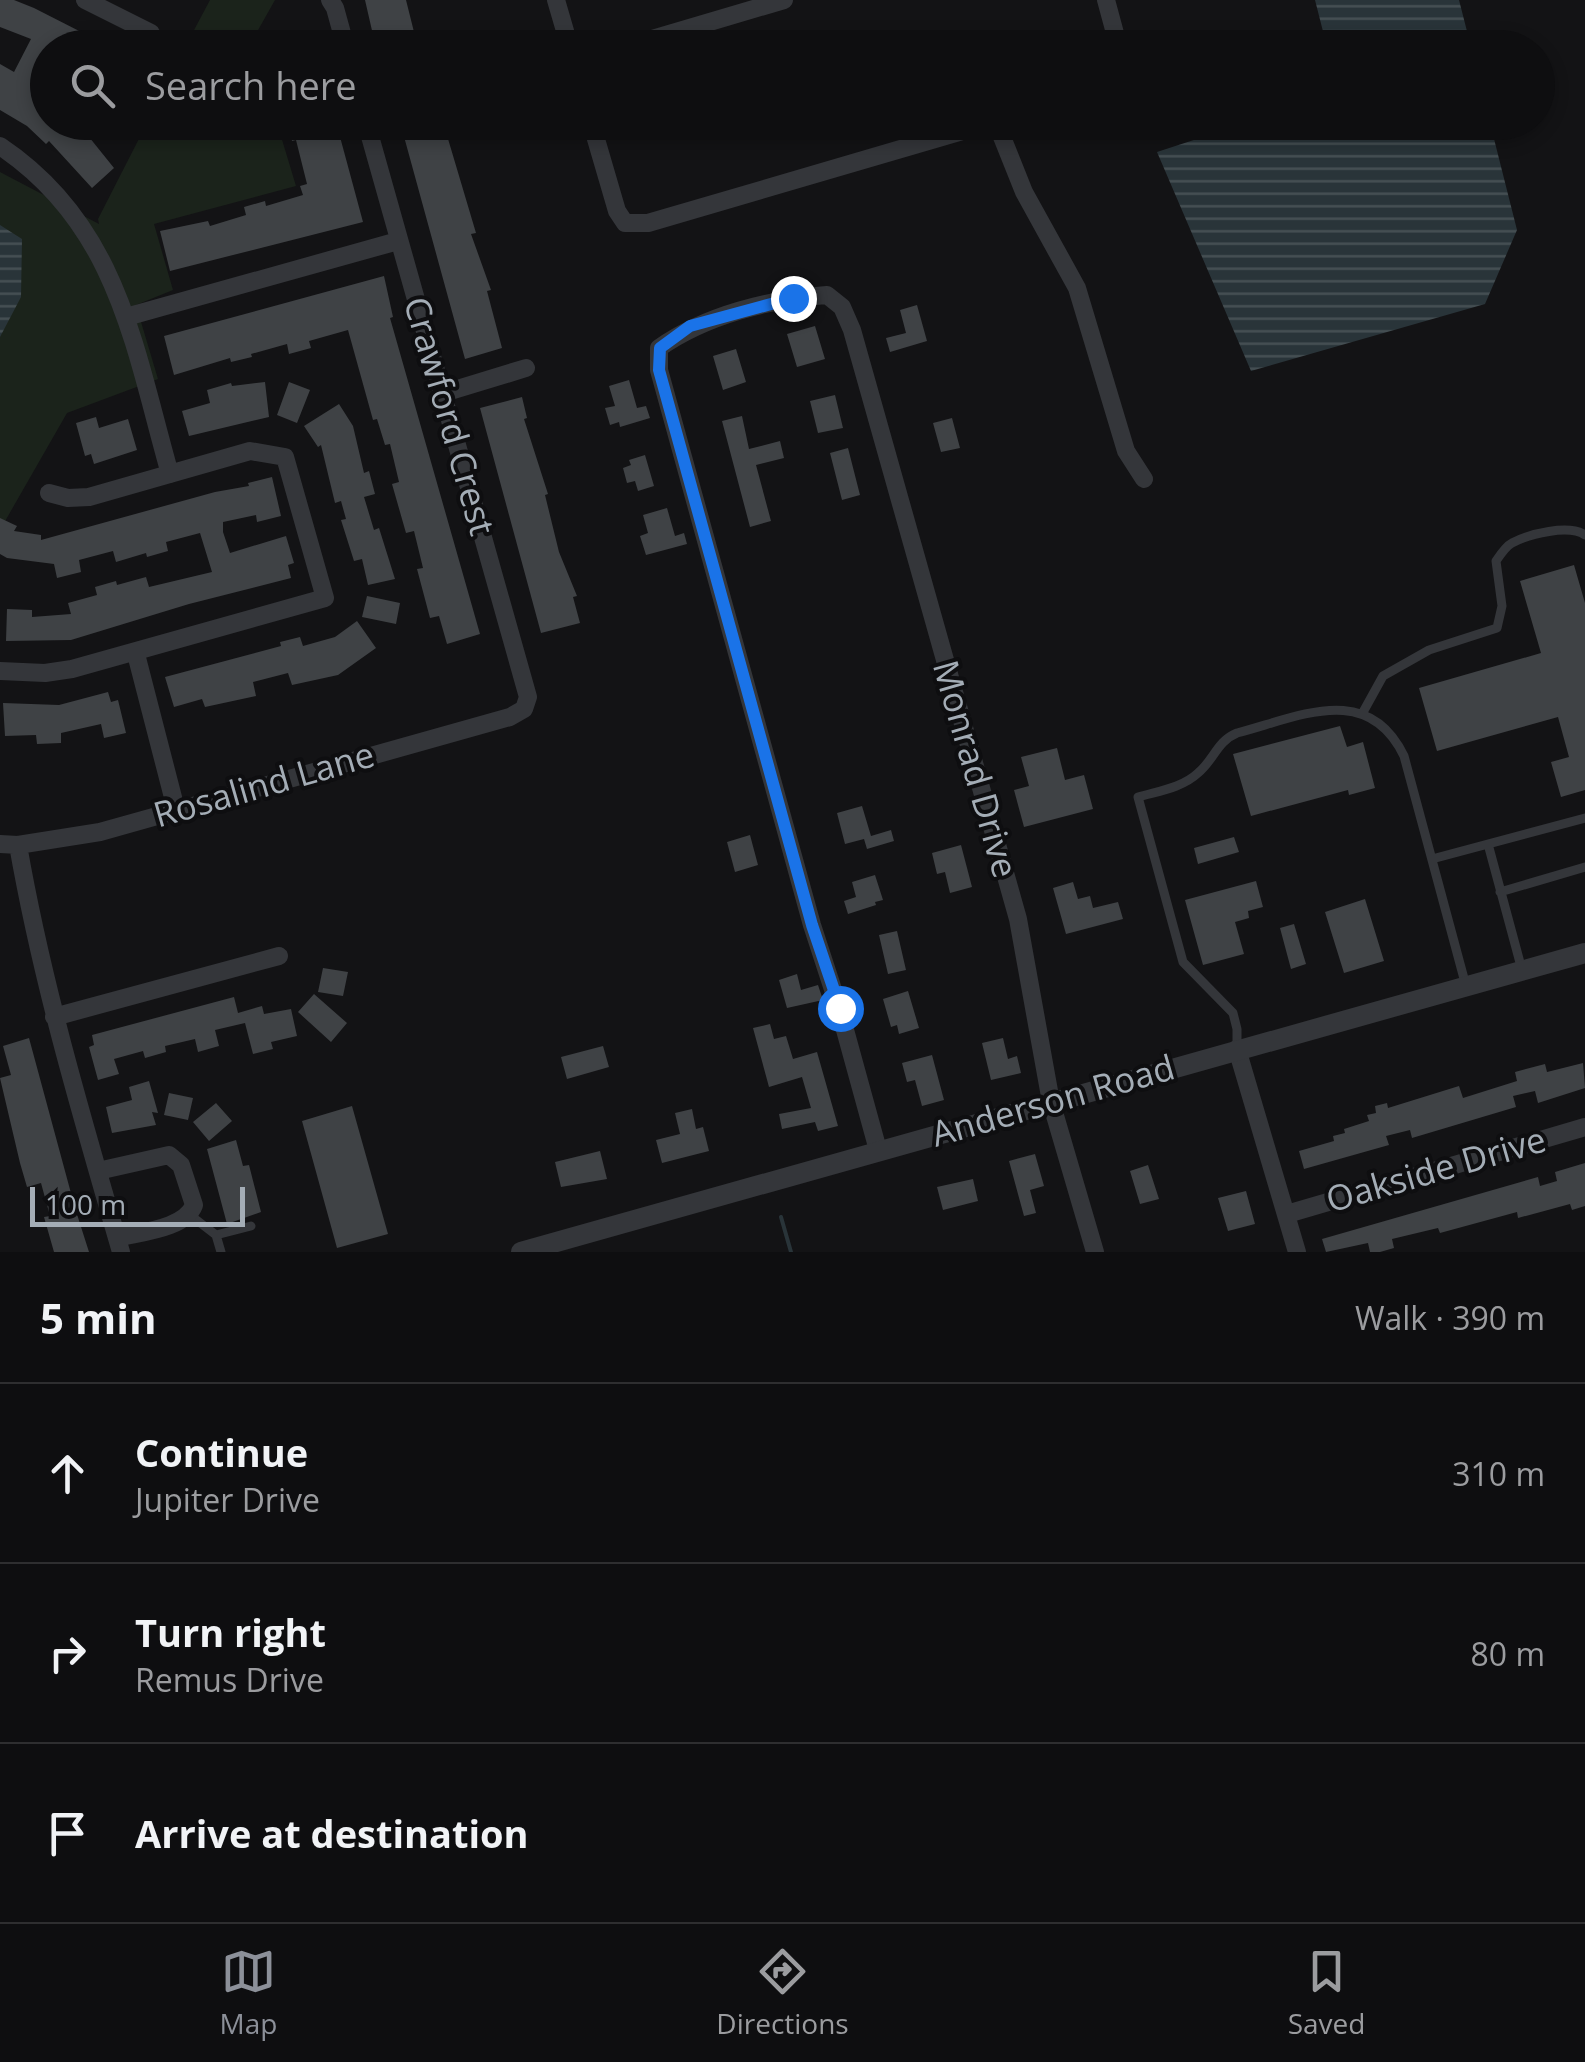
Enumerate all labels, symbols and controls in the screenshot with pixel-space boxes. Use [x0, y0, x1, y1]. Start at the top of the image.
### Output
search box [30, 30, 1555, 140]
icon: search [65, 58, 120, 113]
text: Search here [145, 59, 357, 111]
route end [771, 276, 817, 322]
street label: Crawford Crest [394, 291, 507, 540]
street label: Monrad Drive [923, 654, 1030, 883]
street label: Rosalind Lane [148, 730, 379, 837]
route start [818, 986, 864, 1032]
street label: Anderson Road [926, 1042, 1180, 1157]
street label: Oakside Drive [1320, 1115, 1551, 1222]
scale bar [30, 1182, 245, 1226]
text: 100 m [45, 1185, 126, 1223]
text: 5 min [40, 1289, 157, 1346]
text: Walk · 390 m [1355, 1296, 1545, 1339]
text: Continue [135, 1426, 308, 1478]
icon: ahead [40, 1446, 95, 1501]
text: 310 m [1452, 1452, 1545, 1495]
text: Jupiter Drive [135, 1478, 320, 1521]
text: Turn right [135, 1606, 326, 1658]
icon: right [40, 1626, 95, 1681]
text: 80 m [1470, 1632, 1545, 1675]
text: Remus Drive [135, 1658, 324, 1701]
icon: arrive [40, 1806, 95, 1861]
text: Arrive at destination [135, 1807, 529, 1859]
tab: Map [219, 1944, 277, 2042]
tab: Directions [716, 1944, 849, 2042]
tab: Saved [1288, 1944, 1365, 2042]

